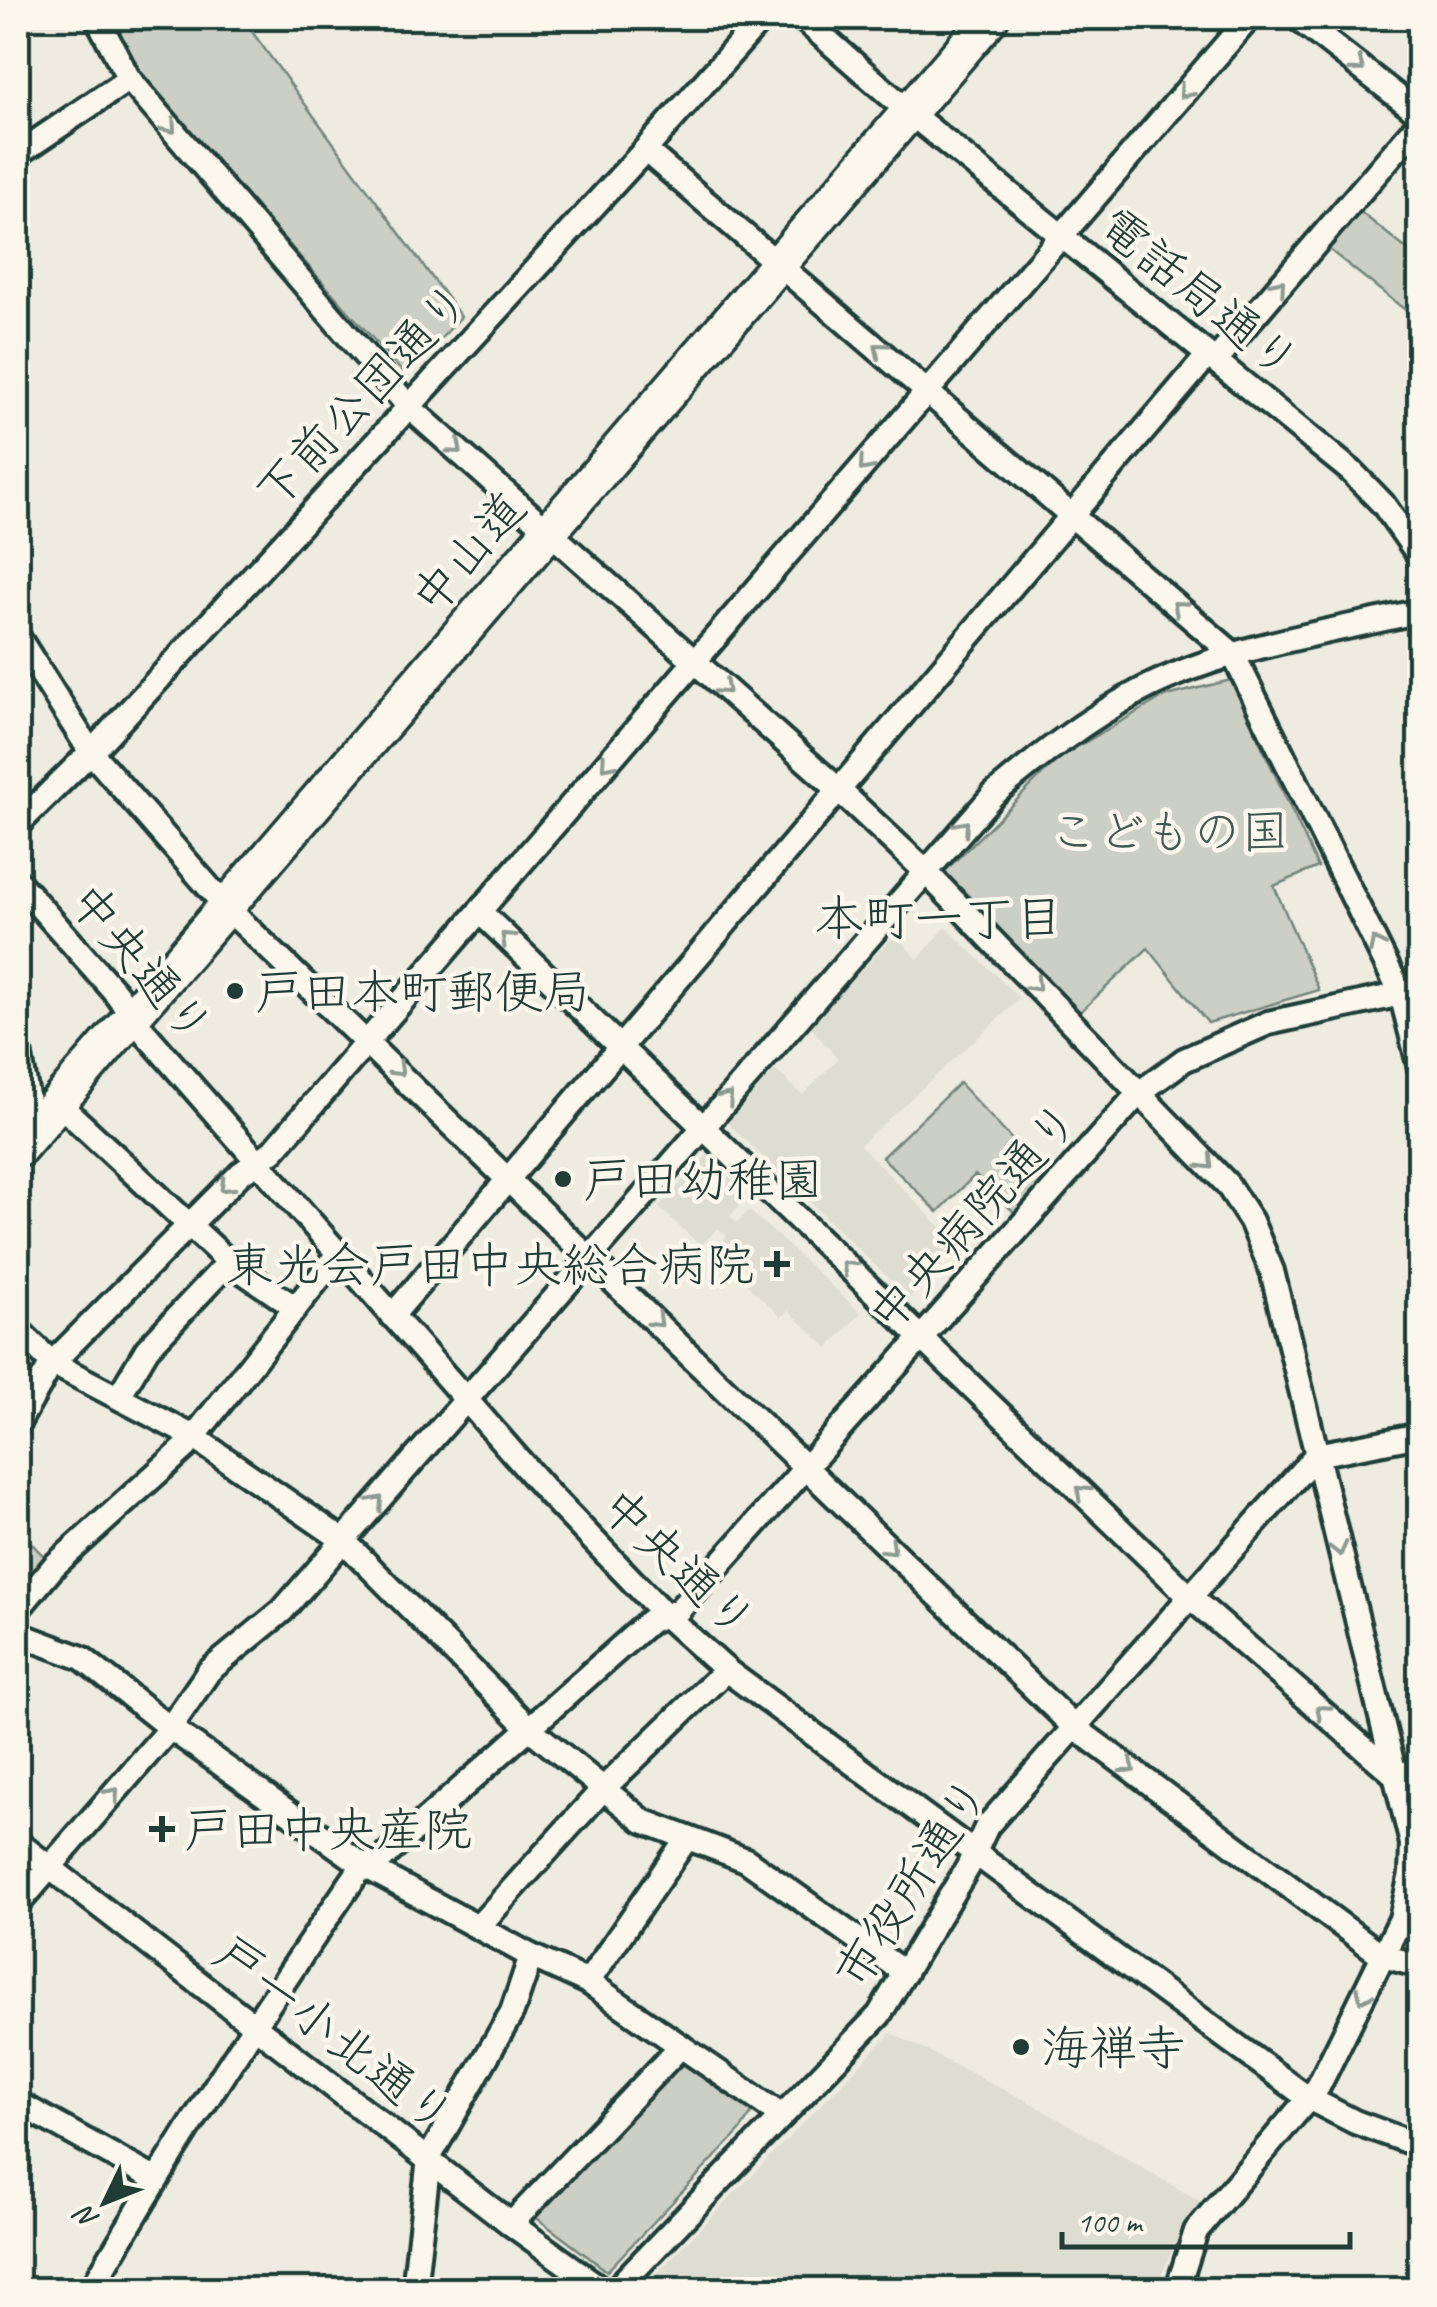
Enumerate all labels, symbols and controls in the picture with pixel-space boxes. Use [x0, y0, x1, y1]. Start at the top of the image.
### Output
one-way arrow [1347, 54, 1365, 71]
one-way arrow [1179, 80, 1197, 98]
one-way arrow [159, 115, 177, 134]
street label: 電話局通り [1087, 195, 1312, 393]
street label: 下前公団通り [243, 270, 483, 521]
one-way arrow [1268, 279, 1286, 298]
one-way arrow [873, 343, 891, 361]
one-way arrow [444, 436, 463, 454]
one-way arrow [858, 453, 876, 471]
street label: 中山道 [399, 479, 539, 627]
one-way arrow [1172, 601, 1191, 619]
one-way arrow [712, 677, 731, 695]
one-way arrow [601, 752, 619, 771]
park label: こどもの国 [1049, 802, 1289, 862]
one-way arrow [952, 820, 970, 839]
street label: 中央通り [57, 871, 226, 1056]
district label: 本町一丁目 [814, 887, 1064, 950]
one-way arrow [500, 932, 518, 950]
one-way arrow [1369, 936, 1389, 954]
place label: 戸田本町郵便局 [255, 962, 591, 1022]
one-way arrow [1023, 974, 1041, 992]
marker: 戸田本町郵便局 [224, 980, 246, 1002]
one-way arrow [387, 1059, 405, 1077]
street label: 中央病院通り [855, 1090, 1092, 1344]
one-way arrow [716, 1092, 734, 1110]
place label: 戸田幼稚園 [583, 1150, 823, 1210]
one-way arrow [1195, 1152, 1213, 1170]
marker: 戸田幼稚園 [552, 1168, 574, 1190]
one-way arrow [220, 1175, 238, 1193]
place label: 東光会戸田中央総合病院 [226, 1235, 754, 1295]
marker: 東光会戸田中央総合病院 [764, 1251, 790, 1277]
one-way arrow [841, 1260, 859, 1278]
one-way arrow [645, 1309, 663, 1327]
street label: 中央通り [588, 1475, 768, 1652]
one-way arrow [1075, 1486, 1093, 1504]
one-way arrow [365, 1495, 383, 1514]
one-way arrow [878, 1536, 896, 1554]
one-way arrow [1327, 1540, 1348, 1557]
one-way arrow [1315, 1705, 1333, 1723]
one-way arrow [1117, 1755, 1136, 1774]
street label: 市役所通り [821, 1766, 1002, 2000]
one-way arrow [102, 1787, 120, 1806]
place label: 戸田中央産院 [184, 1800, 472, 1860]
marker: 戸田中央産院 [149, 1816, 175, 1842]
street label: 戸一小北通り [202, 1922, 466, 2147]
one-way arrow [1356, 1985, 1375, 2003]
place label: 海禅寺 [1041, 2018, 1185, 2078]
marker: 海禅寺 [1010, 2036, 1032, 2058]
north arrow [55, 2152, 155, 2252]
scale bar [1062, 2187, 1350, 2249]
text: N [65, 2197, 106, 2237]
text: 100 m [1077, 2203, 1144, 2241]

